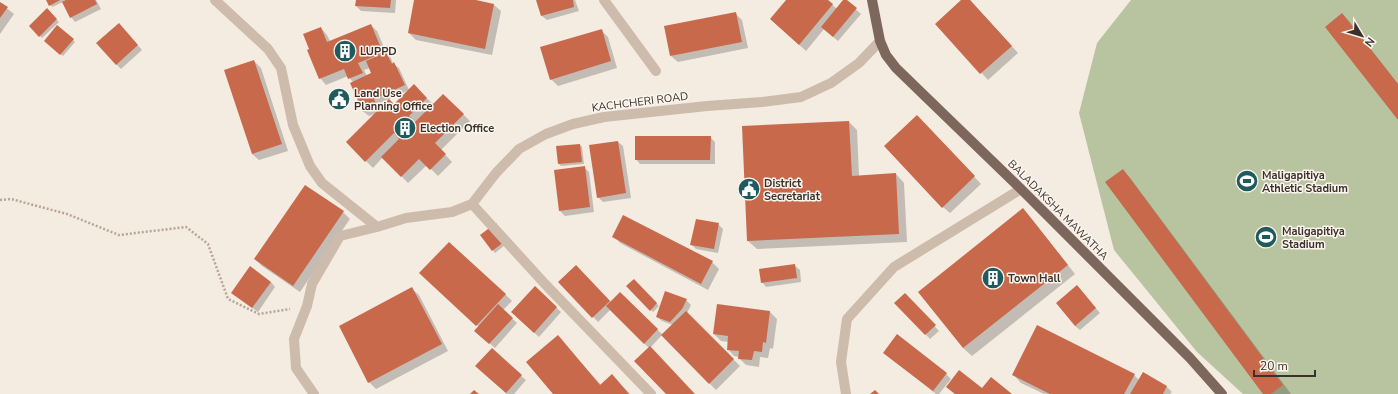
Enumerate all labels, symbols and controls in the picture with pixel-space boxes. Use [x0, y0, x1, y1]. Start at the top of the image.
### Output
north arrow [1342, 16, 1382, 56]
text: N [1361, 34, 1378, 50]
building icon: LUPPD [332, 38, 358, 64]
place label: LUPPD [360, 44, 397, 59]
public building icon: Land Use Planning Office [326, 86, 352, 112]
place label: Land Use Planning Office [354, 86, 433, 114]
street label: KACHCHERI ROAD [591, 89, 689, 115]
building icon: Election Office [392, 115, 418, 141]
place label: Election Office [420, 121, 494, 136]
street label: BALADAKSHA MAWATHA [1005, 157, 1111, 263]
sports icon: Maligapitiya Athletic Stadium [1234, 168, 1260, 194]
place label: Maligapitiya Athletic Stadium [1262, 168, 1348, 196]
public building icon: District Secretariat [736, 176, 762, 202]
place label: District Secretariat [764, 176, 821, 204]
sports icon: Maligapitiya Stadium [1253, 224, 1279, 250]
place label: Maligapitiya Stadium [1282, 224, 1345, 252]
building icon: Town Hall [980, 265, 1006, 291]
place label: Town Hall [1008, 271, 1061, 286]
scale bar [1254, 352, 1315, 378]
text: 20 m [1260, 358, 1288, 374]

